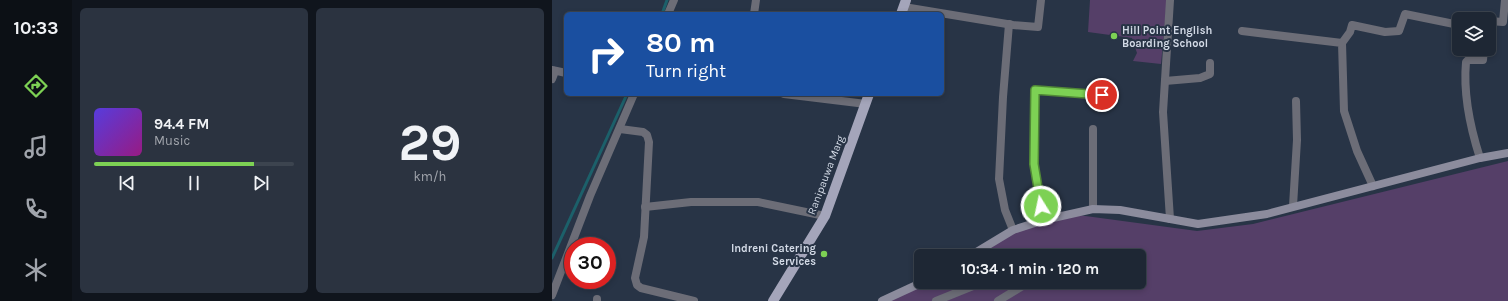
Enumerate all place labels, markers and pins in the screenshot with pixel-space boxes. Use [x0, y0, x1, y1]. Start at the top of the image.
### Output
place label: Hill Point English Boarding School [1122, 24, 1212, 50]
marker: Hill Point English Boarding School [1109, 31, 1119, 41]
pin [1085, 78, 1119, 112]
place label: Indreni Catering Services [731, 242, 817, 268]
marker: Indreni Catering Services [819, 249, 829, 259]

